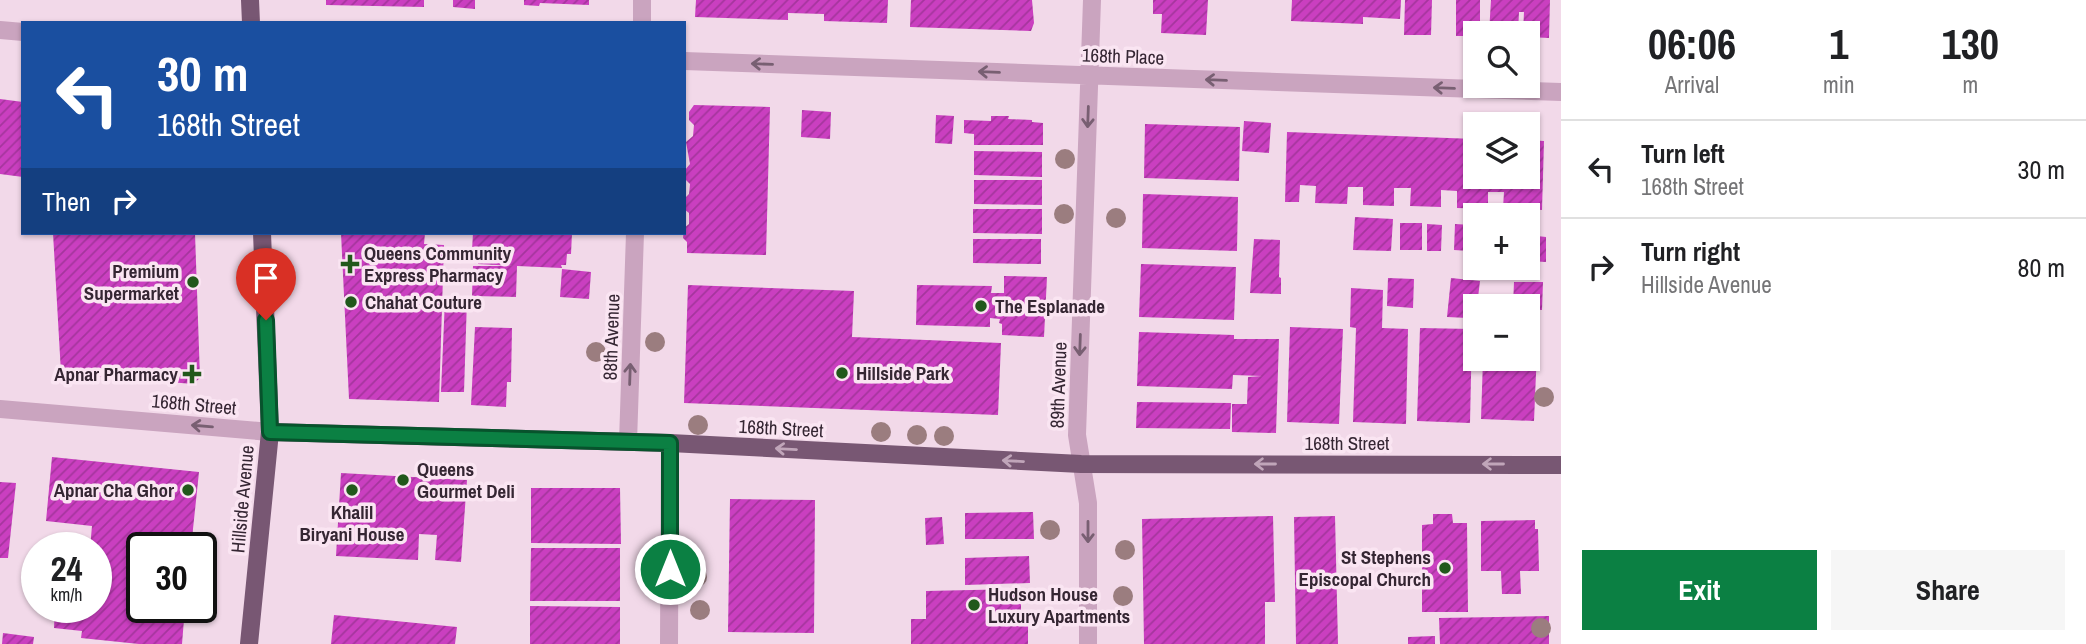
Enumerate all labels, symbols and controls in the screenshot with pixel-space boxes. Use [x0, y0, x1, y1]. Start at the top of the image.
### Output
text: 06:06 [1648, 16, 1736, 72]
text: 1 [1829, 16, 1848, 72]
text: 130 [1942, 16, 1999, 72]
map controls [1463, 21, 1540, 371]
button: search [1463, 21, 1540, 98]
text: 30 m [157, 40, 249, 106]
street label: 168th Place [1081, 42, 1165, 70]
icon: left [42, 49, 133, 140]
one-way arrow [750, 57, 773, 70]
one-way arrow [978, 65, 1001, 78]
text: Arrival [1665, 69, 1719, 100]
text: min [1823, 69, 1855, 100]
text: m [1962, 69, 1978, 100]
one-way arrow [1205, 73, 1228, 87]
one-way arrow [1433, 81, 1456, 94]
text: 168th Street [157, 103, 300, 146]
one-way arrow [1082, 105, 1095, 128]
button: layers [1463, 112, 1540, 189]
text: Turn left [1641, 136, 1725, 171]
icon: left [1582, 150, 1620, 188]
text: 30 m [2018, 152, 2065, 187]
text: 168th Street [1641, 171, 1744, 202]
icon: right [105, 182, 143, 220]
text: Then [42, 184, 91, 219]
button: + [1463, 203, 1540, 280]
text: Turn right [1641, 234, 1740, 269]
place label: Queens Community Express Pharmacy [364, 240, 512, 288]
pin [236, 248, 296, 320]
icon: right [1582, 248, 1620, 286]
text: 80 m [2018, 250, 2065, 285]
marker: Queens Community Express Pharmacy [342, 256, 358, 272]
place label: Premium Supermarket [84, 258, 179, 306]
icon: arrive [247, 259, 285, 297]
text: Hillside Avenue [1641, 269, 1772, 300]
marker: Premium Supermarket [185, 274, 201, 290]
place label: Chahat Couture [365, 289, 482, 315]
street label: 88th Avenue [597, 293, 625, 381]
place label: The Esplanade [995, 293, 1105, 319]
marker: Chahat Couture [343, 294, 359, 310]
button: − [1463, 294, 1540, 371]
marker: The Esplanade [973, 298, 989, 314]
one-way arrow [1074, 333, 1087, 356]
street label: 89th Avenue [1044, 341, 1072, 429]
place label: Hillside Park [856, 360, 950, 386]
place label: Apnar Pharmacy [54, 361, 178, 387]
one-way arrow [624, 363, 637, 386]
marker: Hillside Park [834, 365, 850, 381]
marker: Apnar Pharmacy [184, 366, 200, 382]
street label: 168th Street [151, 387, 238, 421]
street label: 168th Street [738, 413, 825, 443]
one-way arrow [191, 419, 213, 432]
street label: 168th Street [1305, 430, 1390, 456]
one-way arrow [775, 442, 798, 455]
street label: Hillside Avenue [224, 444, 260, 554]
one-way arrow [1002, 454, 1025, 467]
place label: Queens Gourmet Deli [417, 456, 515, 504]
one-way arrow [1254, 457, 1277, 471]
one-way arrow [1482, 457, 1505, 471]
marker: Queens Gourmet Deli [395, 472, 411, 488]
place label: Apnar Cha Ghor [54, 477, 174, 503]
marker: Apnar Cha Ghor [180, 482, 196, 498]
marker: Khalil Biryani House [344, 482, 360, 498]
place label: Khalil Biryani House [300, 499, 405, 547]
one-way arrow [1081, 520, 1095, 543]
speed limit sign: 30 [126, 532, 217, 623]
position arrow [633, 532, 707, 606]
place label: St Stephens Episcopal Church [1299, 544, 1431, 592]
text: 24 [51, 545, 82, 592]
button: Exit [1582, 550, 1817, 630]
button: Share [1831, 550, 2065, 630]
marker: St Stephens Episcopal Church [1437, 560, 1453, 576]
place label: Hudson House Luxury Apartments [988, 581, 1130, 629]
text: km/h [51, 582, 83, 607]
marker: Hudson House Luxury Apartments [966, 597, 982, 613]

